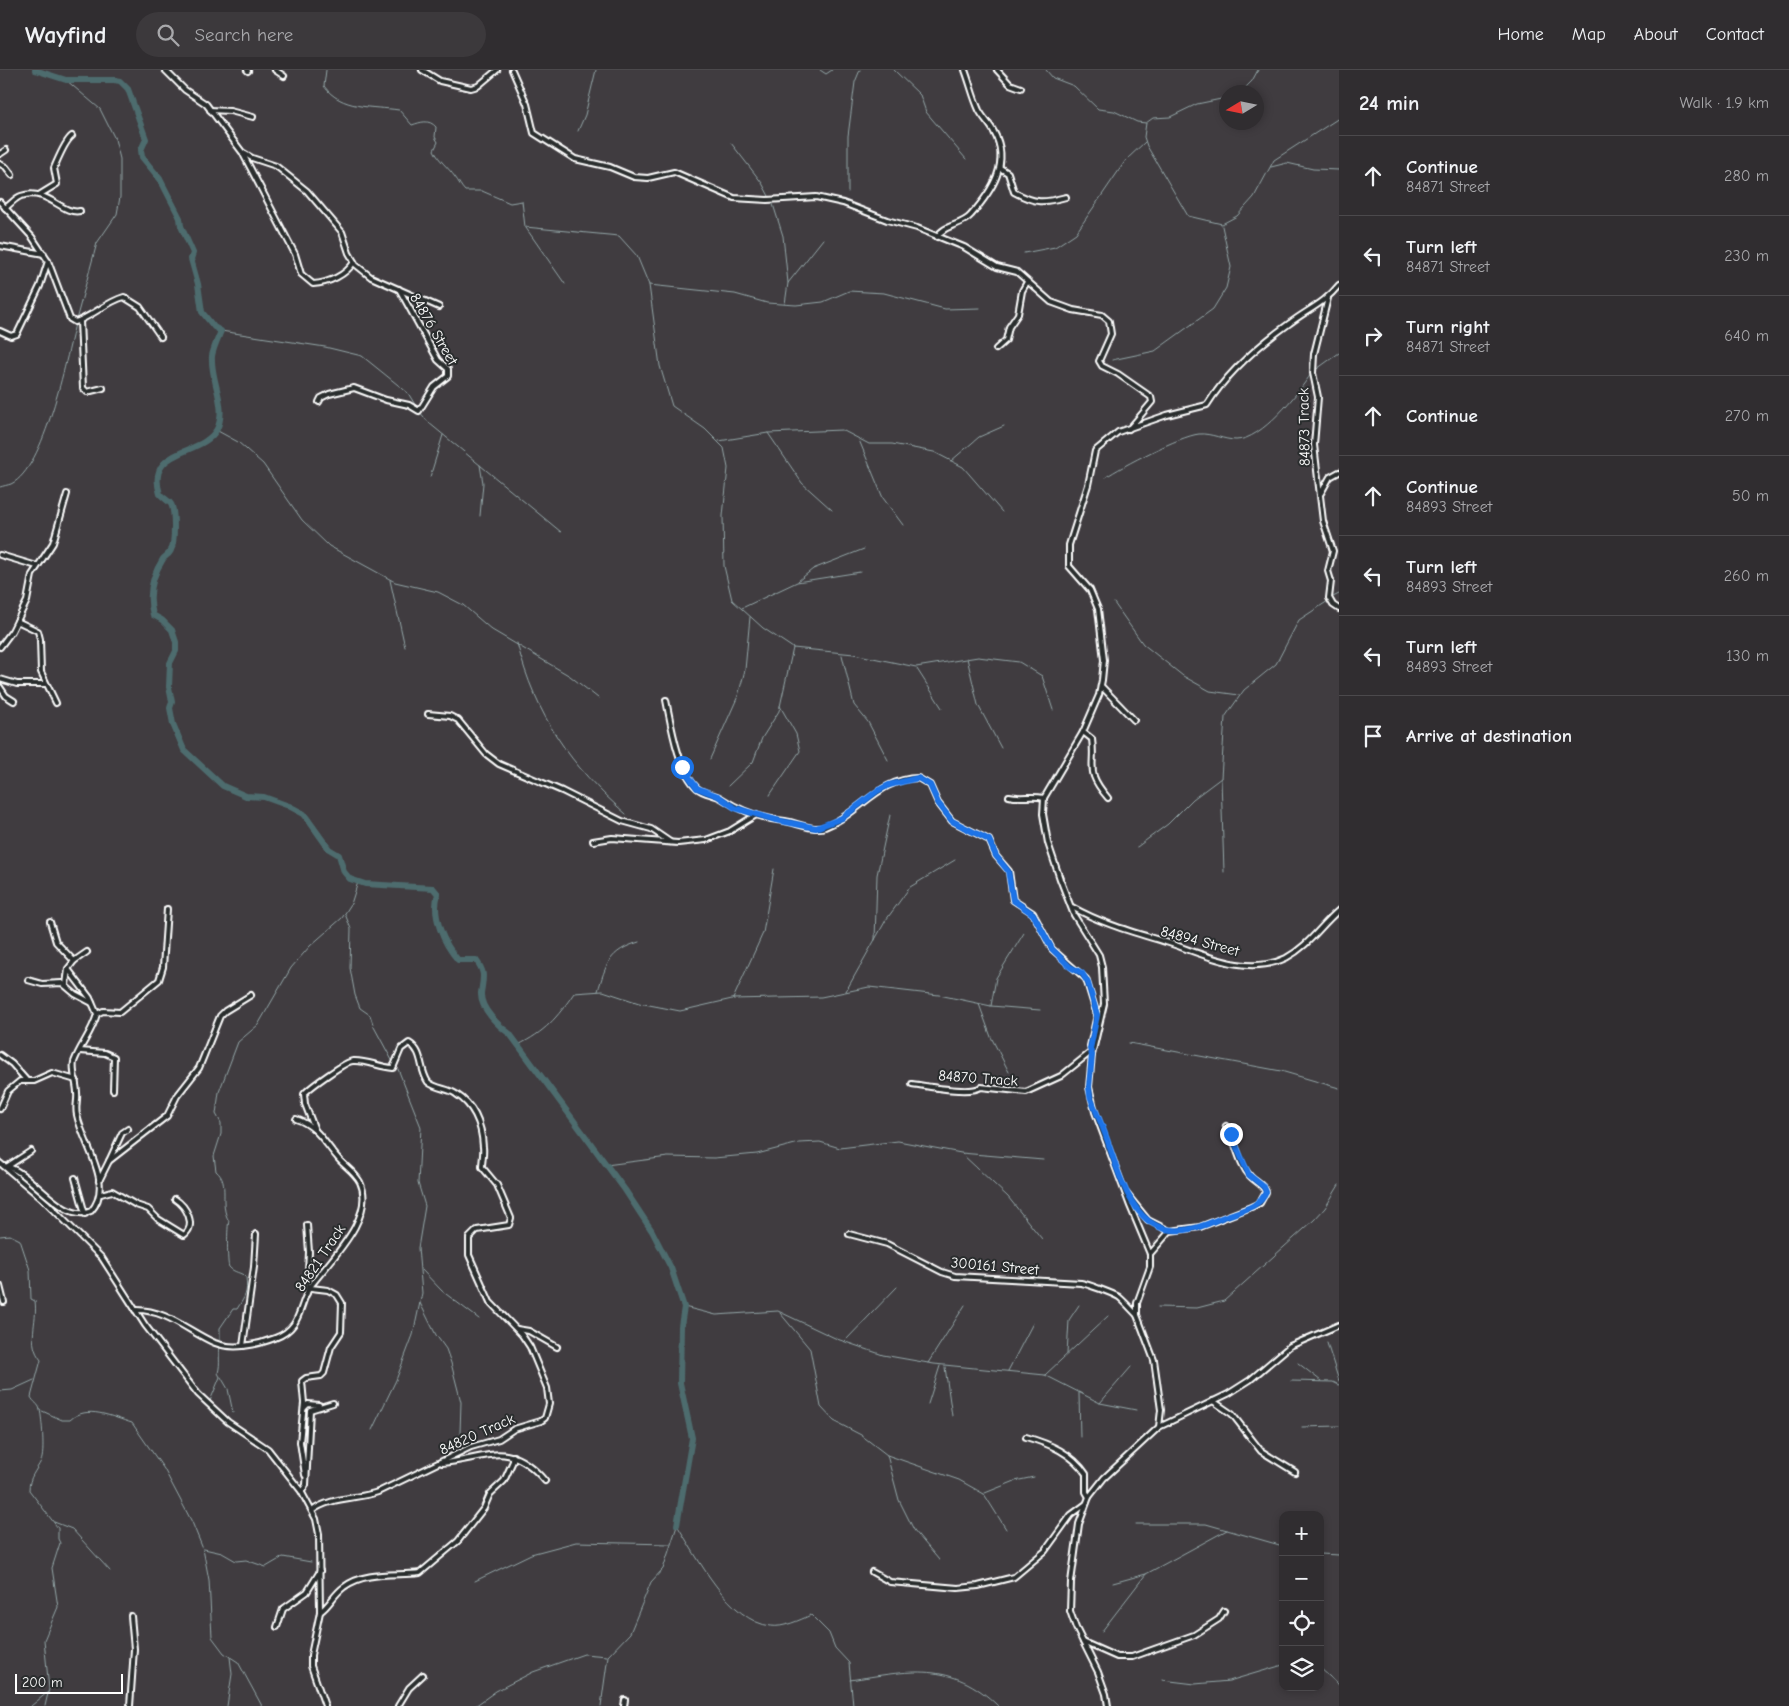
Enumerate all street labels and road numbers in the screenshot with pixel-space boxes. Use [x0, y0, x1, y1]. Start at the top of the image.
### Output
street label: 84876 Street [406, 290, 462, 369]
street label: 84873 Track [1294, 387, 1314, 466]
street label: 84894 Street [1159, 922, 1242, 960]
street label: 84870 Track [938, 1066, 1019, 1090]
street label: 84821 Track [291, 1220, 349, 1295]
street label: 300161 Street [950, 1253, 1041, 1279]
street label: 84820 Track [437, 1409, 518, 1459]

